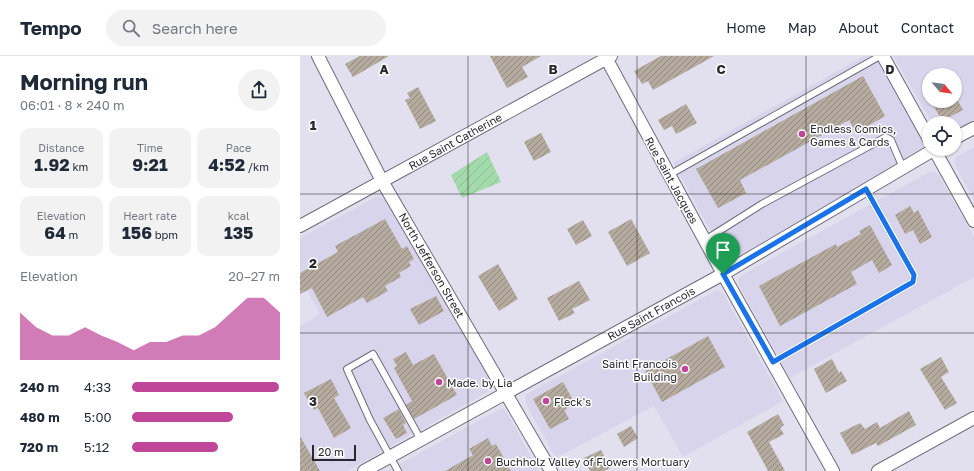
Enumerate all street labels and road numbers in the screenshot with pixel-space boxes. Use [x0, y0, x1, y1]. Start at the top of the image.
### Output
street label: Rue Saint Catherine [406, 110, 504, 172]
street label: Rue Saint Jacques [643, 134, 701, 226]
street label: North Jefferson Street [397, 210, 467, 320]
street label: Rue Saint Francois [605, 283, 697, 342]

